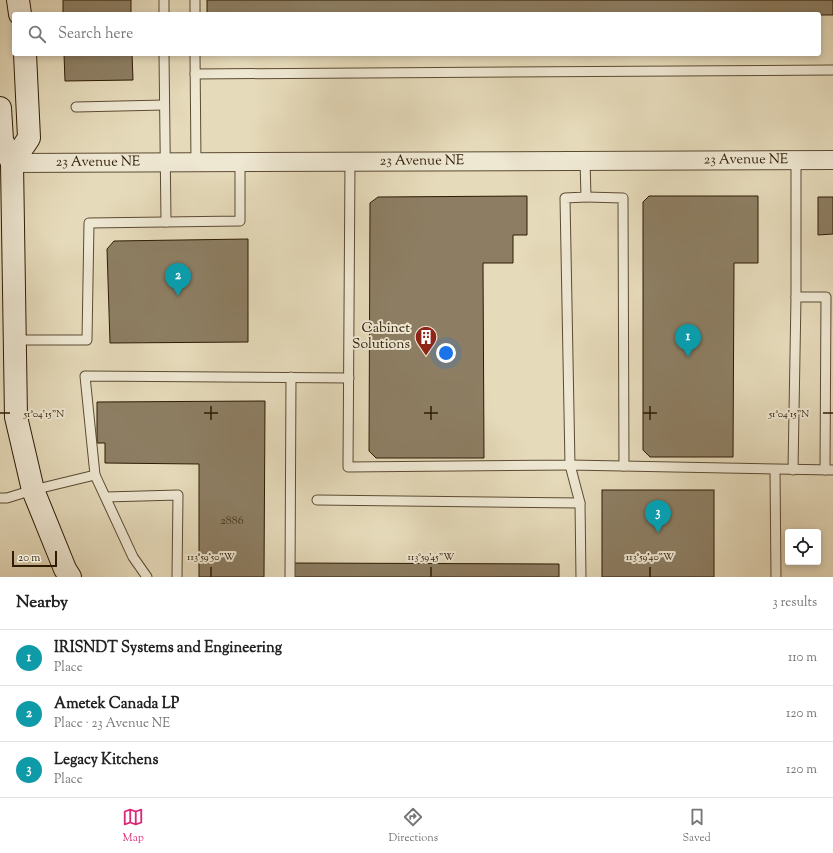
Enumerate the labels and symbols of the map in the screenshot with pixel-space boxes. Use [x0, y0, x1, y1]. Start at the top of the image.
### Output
street label: 23 Avenue NE [704, 150, 789, 170]
street label: 23 Avenue NE [380, 151, 465, 172]
street label: 23 Avenue NE [56, 153, 141, 173]
pin: 2 [165, 263, 191, 296]
place label: Cabinet Solutions [352, 319, 410, 355]
building icon: Cabinet Solutions [413, 324, 439, 357]
pin: 1 [675, 324, 701, 357]
your location [436, 343, 456, 363]
text: 51°04'15"N [23, 407, 64, 422]
text: 51°04'15"N [768, 407, 809, 422]
pin: 3 [645, 500, 671, 533]
house number: 2886 [220, 512, 244, 530]
scale bar [12, 549, 57, 568]
text: 113°59'50"W [187, 550, 235, 565]
text: 113°59'45"W [408, 550, 454, 565]
text: 113°59'40"W [626, 550, 674, 565]

